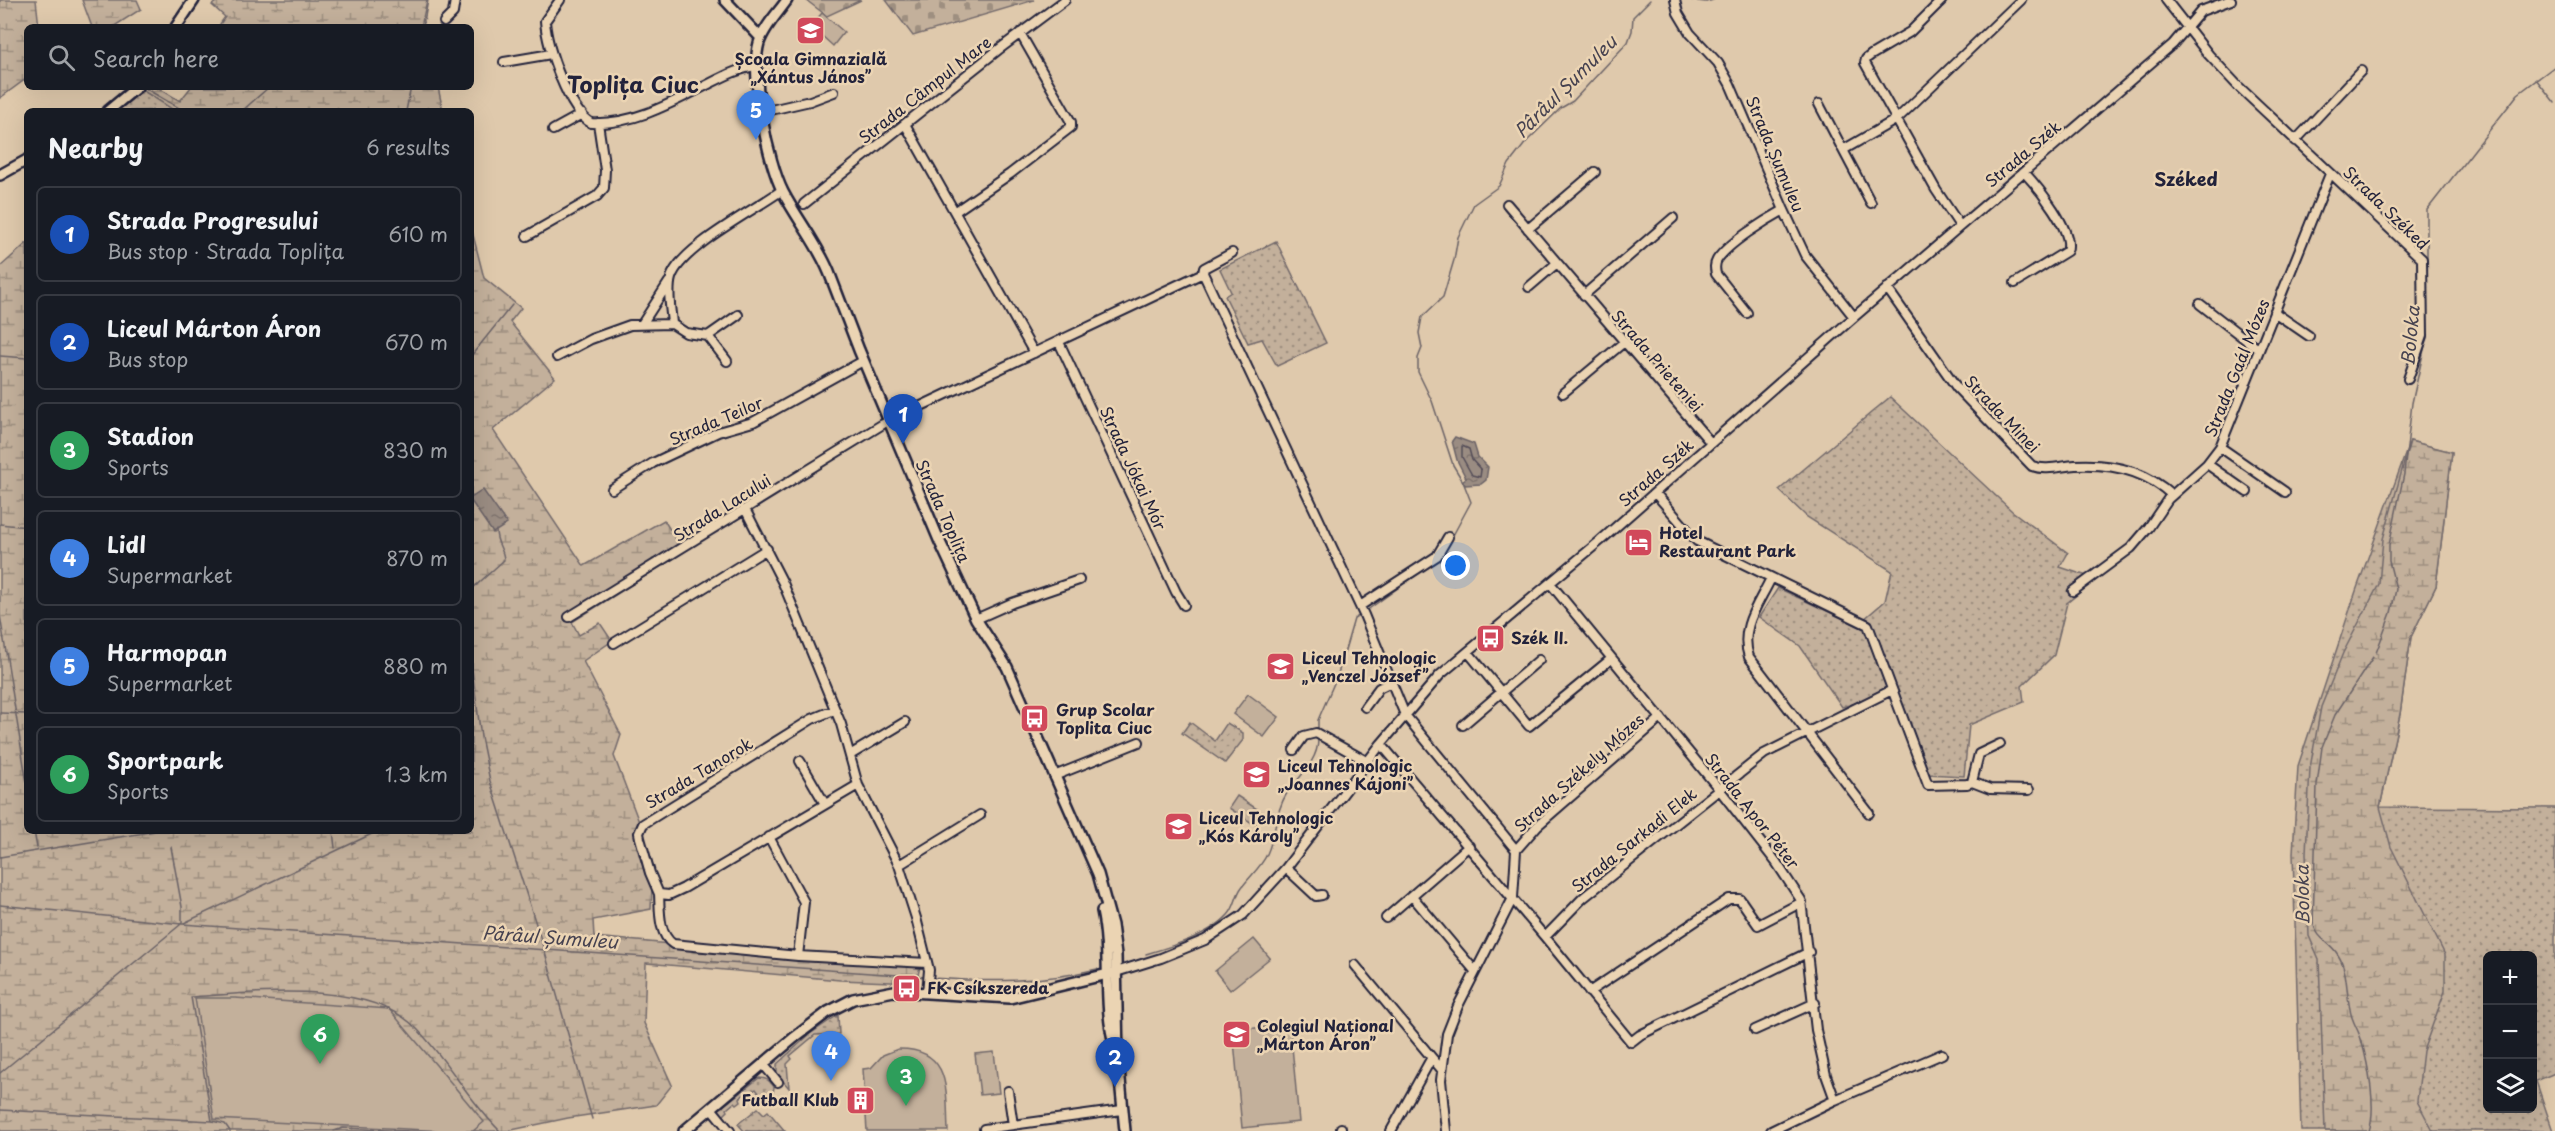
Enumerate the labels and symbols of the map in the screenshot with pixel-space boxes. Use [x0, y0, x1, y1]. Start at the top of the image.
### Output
school or university icon: Școala Gimnazială „Xántus János” [795, 15, 827, 47]
water label: Pârâul Șumuleu [1508, 28, 1623, 143]
street label: Strada Câmpul Mare [853, 30, 996, 149]
place label: Școala Gimnazială „Xántus János” [735, 46, 887, 88]
district label: Toplița Ciuc [567, 67, 699, 100]
pin: 5 [736, 90, 776, 140]
street label: Strada Șumuleu [1741, 92, 1811, 215]
street label: Strada Szék [1979, 114, 2066, 192]
street label: Strada Széked [2338, 160, 2435, 255]
district label: Széked [2154, 165, 2218, 192]
street label: Strada Gaál Mózes [2197, 295, 2275, 440]
street label: Strada Prieteniei [1606, 304, 1709, 417]
water label: Boloka [2393, 304, 2426, 367]
street label: Strada Minei [1959, 369, 2046, 457]
street label: Strada Teilor [665, 389, 767, 451]
pin: 1 [884, 394, 922, 444]
street label: Strada Jókai Mór [1095, 402, 1173, 534]
street label: Strada Szék [1612, 433, 1698, 512]
street label: Strada Toplița [911, 455, 977, 566]
street label: Strada Lacului [668, 467, 775, 547]
place label: Hotel Restaurant Park [1659, 520, 1796, 562]
hotel icon: Hotel Restaurant Park [1622, 526, 1654, 558]
your location [1441, 551, 1470, 580]
bus stop icon: Szék II. [1474, 622, 1506, 654]
place label: Szék II. [1511, 625, 1568, 649]
place label: Liceul Tehnologic „Venczel József” [1302, 645, 1436, 687]
school or university icon: Liceul Tehnologic „Venczel József” [1265, 651, 1297, 683]
place label: Grup Scolar Toplita Ciuc [1056, 697, 1155, 739]
bus stop icon: Grup Scolar Toplita Ciuc [1019, 703, 1051, 735]
street label: Strada Székely Mózes [1508, 707, 1649, 837]
street label: Strada Tanorok [640, 730, 757, 814]
street label: Strada Apor Péter [1700, 747, 1806, 874]
place label: Liceul Tehnologic „Joannes Kájoni” [1278, 753, 1414, 795]
school or university icon: Liceul Tehnologic „Joannes Kájoni” [1241, 759, 1273, 791]
street label: Strada Sarkadi Elek [1566, 781, 1701, 897]
place label: Liceul Tehnologic „Kós Károly” [1199, 805, 1333, 847]
school or university icon: Liceul Tehnologic „Kós Károly” [1162, 811, 1194, 843]
water label: Boloka [2287, 864, 2316, 925]
water label: Pârâul Șumuleu [482, 918, 620, 955]
bus stop icon: FK Csíkszereda [890, 972, 922, 1004]
place label: FK Csíkszereda [927, 975, 1049, 999]
place label: Colegiul Național „Márton Áron” [1257, 1013, 1394, 1055]
pin: 6 [300, 1014, 340, 1064]
school or university icon: Colegiul Național „Márton Áron” [1220, 1019, 1252, 1051]
pin: 4 [812, 1032, 850, 1081]
pin: 2 [1096, 1038, 1134, 1087]
pin: 3 [886, 1056, 926, 1106]
building icon: Futball Klub [844, 1084, 876, 1116]
place label: Futball Klub [742, 1087, 839, 1111]

